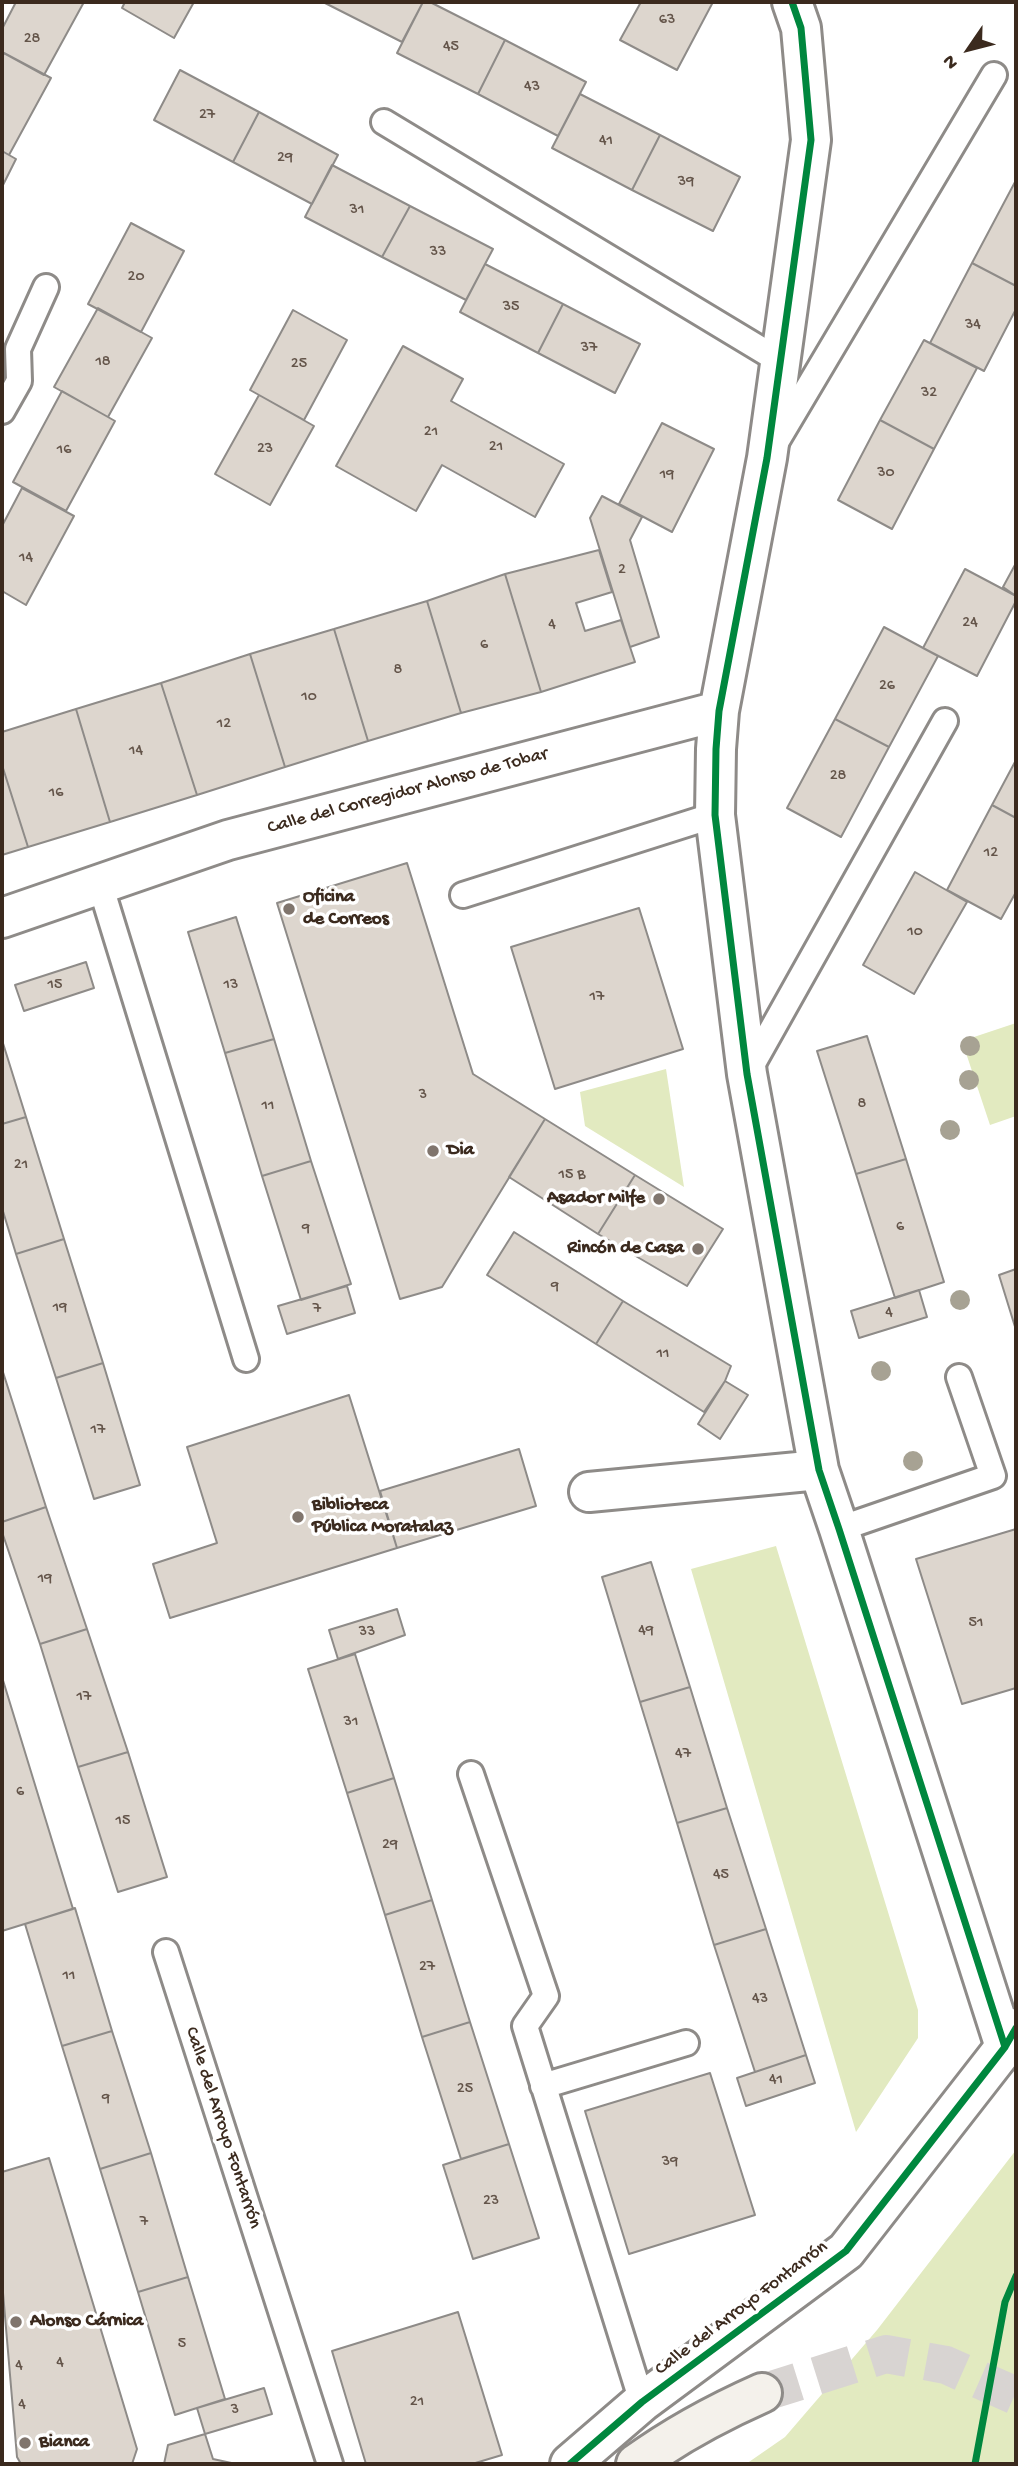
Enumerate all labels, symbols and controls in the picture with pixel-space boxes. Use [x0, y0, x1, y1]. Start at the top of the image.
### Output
house number: 63 [659, 11, 675, 31]
north arrow [934, 14, 1004, 84]
house number: 28 [24, 30, 40, 50]
house number: 45 [443, 38, 459, 58]
text: N [938, 50, 964, 73]
house number: 43 [524, 78, 540, 98]
house number: 27 [199, 106, 215, 126]
house number: 41 [599, 132, 613, 152]
house number: 29 [277, 149, 293, 169]
house number: 39 [678, 173, 694, 193]
house number: 31 [350, 201, 364, 221]
house number: 33 [430, 243, 446, 263]
house number: 20 [128, 268, 144, 288]
house number: 35 [503, 298, 519, 318]
house number: 34 [965, 316, 981, 336]
house number: 37 [581, 339, 597, 359]
house number: 18 [95, 353, 111, 373]
house number: 25 [291, 355, 307, 375]
house number: 32 [921, 384, 937, 404]
house number: 21 [424, 423, 438, 443]
house number: 21 [489, 438, 503, 458]
house number: 23 [257, 440, 273, 460]
house number: 16 [57, 441, 71, 461]
house number: 30 [877, 464, 895, 484]
house number: 19 [660, 466, 674, 486]
house number: 14 [19, 549, 33, 569]
house number: 2 [618, 561, 626, 581]
house number: 24 [962, 614, 978, 634]
house number: 4 [548, 616, 556, 636]
house number: 6 [480, 636, 488, 656]
house number: 8 [394, 661, 402, 681]
house number: 26 [879, 677, 895, 697]
house number: 10 [301, 688, 317, 708]
house number: 12 [217, 715, 231, 735]
house number: 14 [129, 742, 143, 762]
street label: Calle del Corregidor Alonso de Tobar [265, 744, 551, 840]
house number: 28 [830, 767, 846, 787]
house number: 16 [49, 784, 63, 804]
house number: 12 [984, 844, 998, 864]
place label: Oficina de Correos [303, 887, 389, 931]
marker: Oficina de Correos [281, 901, 297, 917]
house number: 10 [907, 923, 923, 943]
house number: 15 [48, 976, 62, 996]
house number: 13 [224, 976, 238, 996]
house number: 17 [590, 988, 604, 1008]
house number: 3 [419, 1086, 427, 1106]
house number: 8 [858, 1095, 866, 1115]
house number: 11 [262, 1097, 274, 1117]
place label: Dia [447, 1140, 474, 1162]
marker: Dia [425, 1143, 441, 1159]
house number: 21 [14, 1156, 28, 1176]
house number: 15 B [559, 1166, 585, 1186]
place label: Asador Milfe [547, 1188, 645, 1210]
marker: Asador Milfe [651, 1191, 667, 1207]
house number: 6 [896, 1218, 904, 1238]
house number: 9 [302, 1220, 310, 1240]
place label: Rincón de Casa [567, 1238, 684, 1260]
marker: Rincón de Casa [690, 1241, 706, 1257]
house number: 9 [551, 1278, 559, 1298]
house number: 19 [53, 1299, 67, 1319]
house number: 7 [313, 1300, 321, 1320]
house number: 4 [885, 1304, 893, 1324]
house number: 11 [657, 1345, 669, 1365]
house number: 17 [91, 1421, 105, 1441]
place label: Biblioteca Pública Moratalaz [312, 1495, 453, 1539]
marker: Biblioteca Pública Moratalaz [290, 1509, 306, 1525]
house number: 19 [38, 1570, 52, 1590]
house number: 51 [969, 1614, 983, 1634]
house number: 49 [638, 1622, 654, 1642]
house number: 33 [359, 1623, 375, 1643]
house number: 17 [77, 1688, 91, 1708]
house number: 31 [344, 1713, 358, 1733]
house number: 47 [675, 1745, 691, 1765]
house number: 6 [16, 1783, 24, 1803]
house number: 15 [116, 1812, 130, 1832]
house number: 29 [382, 1836, 398, 1856]
house number: 45 [713, 1866, 729, 1886]
house number: 27 [419, 1958, 435, 1978]
house number: 11 [63, 1967, 75, 1987]
house number: 43 [752, 1990, 768, 2010]
street label: Calle del Arroyo Fontarrón [179, 2024, 265, 2232]
house number: 41 [769, 2071, 783, 2091]
house number: 25 [457, 2080, 473, 2100]
house number: 9 [102, 2090, 110, 2110]
house number: 39 [662, 2153, 678, 2173]
house number: 23 [483, 2192, 499, 2212]
house number: 7 [140, 2213, 148, 2233]
street label: Calle del Arroyo Fontarrón [651, 2237, 833, 2381]
place label: Alonso Cárnica [30, 2311, 143, 2333]
marker: Alonso Cárnica [8, 2314, 24, 2330]
house number: 5 [178, 2335, 186, 2355]
house number: 4 [56, 2354, 64, 2374]
house number: 4 [15, 2357, 23, 2377]
house number: 21 [410, 2393, 424, 2413]
house number: 4 [18, 2396, 26, 2416]
house number: 3 [231, 2401, 239, 2421]
place label: Bianca [39, 2432, 89, 2454]
marker: Bianca [17, 2435, 33, 2451]

